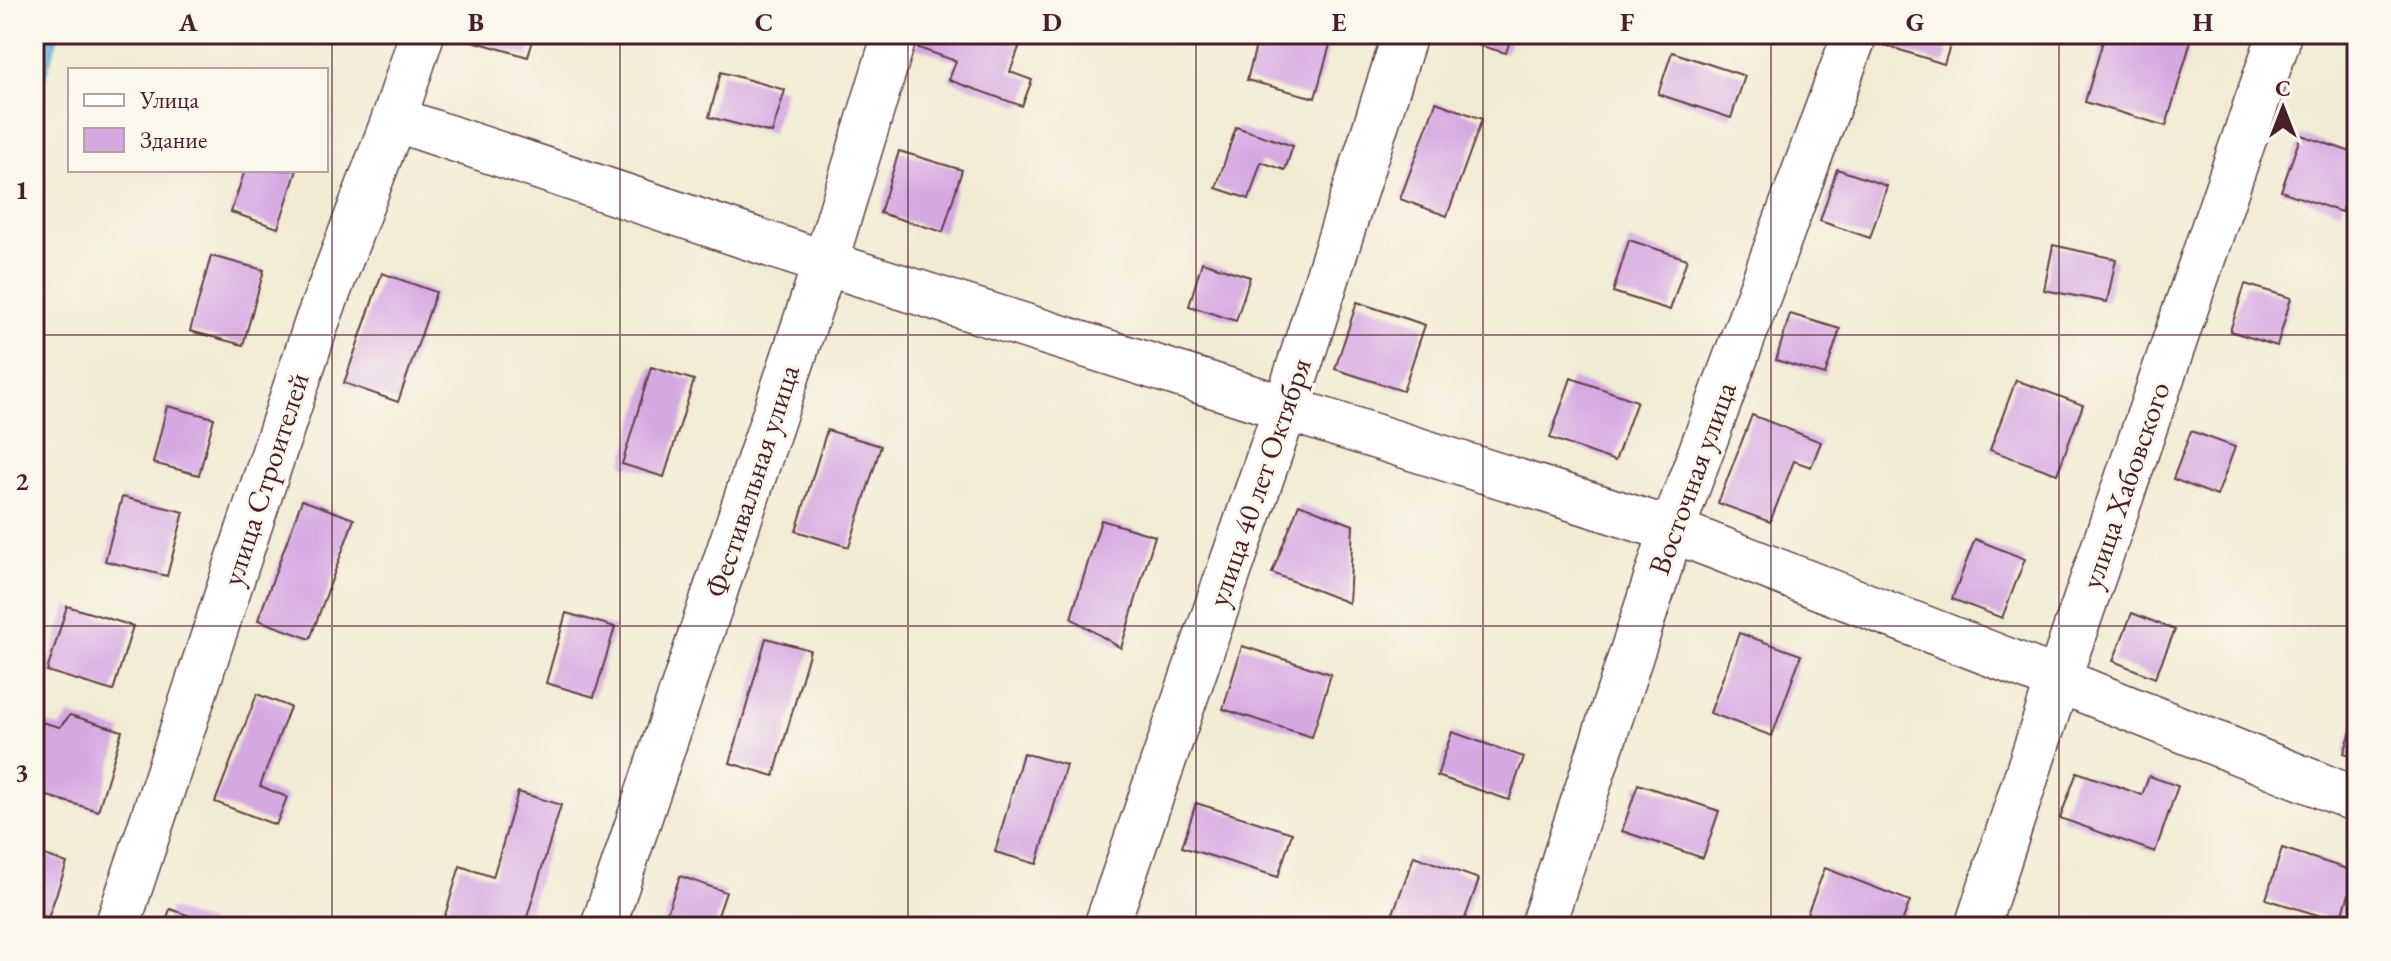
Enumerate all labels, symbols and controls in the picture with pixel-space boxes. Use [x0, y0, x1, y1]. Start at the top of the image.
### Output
text: A [178, 5, 198, 39]
text: B [468, 5, 484, 39]
text: C [755, 5, 773, 39]
text: D [1042, 5, 1062, 39]
text: E [1332, 5, 1347, 39]
text: F [1620, 5, 1634, 39]
text: G [1906, 5, 1925, 39]
text: H [2193, 5, 2214, 39]
legend [68, 68, 328, 172]
north arrow [2243, 68, 2323, 148]
text: С [2275, 74, 2291, 103]
text: Улица [139, 84, 199, 115]
text: Здание [140, 124, 207, 155]
text: 1 [15, 173, 29, 207]
street label: улица 40 лет Октября [1198, 353, 1320, 611]
street label: Фестивальная улица [696, 360, 808, 602]
street label: улица Строителей [212, 367, 318, 591]
street label: Восточная улица [1639, 376, 1745, 580]
street label: улица Хабовского [2071, 376, 2179, 594]
text: 2 [15, 464, 29, 498]
text: 3 [15, 755, 29, 789]

